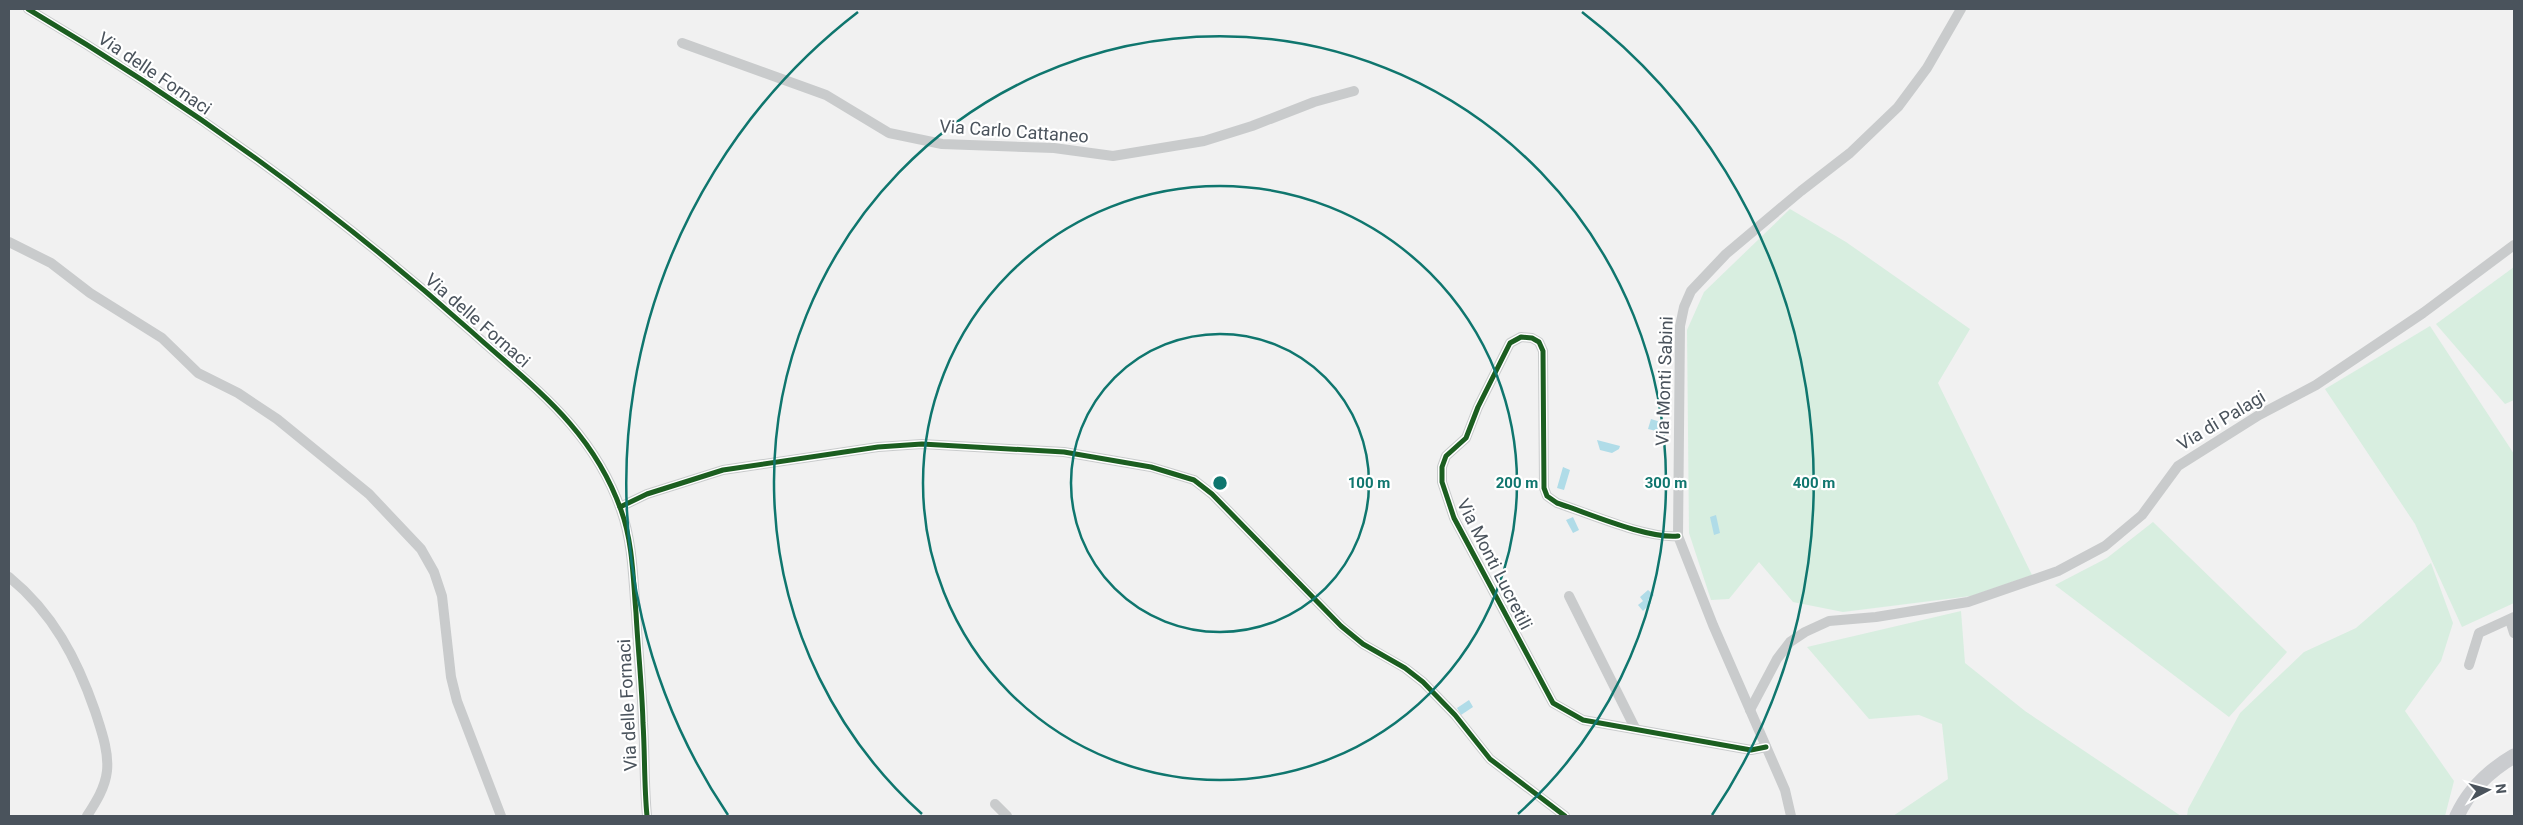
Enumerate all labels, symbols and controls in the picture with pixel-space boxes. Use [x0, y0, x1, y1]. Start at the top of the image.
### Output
street label: Via delle Fornaci [94, 27, 216, 119]
street label: Via Carlo Cattaneo [939, 115, 1089, 147]
street label: Via delle Fornaci [421, 269, 535, 371]
street label: Via Monti Sabini [1651, 316, 1677, 446]
street label: Via di Palagi [2173, 386, 2269, 454]
centre of rings [1211, 474, 1229, 492]
text: 100 m [1348, 474, 1390, 492]
text: 200 m [1496, 474, 1538, 492]
text: 300 m [1645, 474, 1687, 492]
text: 400 m [1793, 474, 1835, 492]
street label: Via Monti Lucretili [1453, 495, 1537, 633]
street label: Via delle Fornaci [613, 638, 641, 772]
north arrow [2463, 765, 2513, 815]
text: N [2492, 783, 2509, 794]

